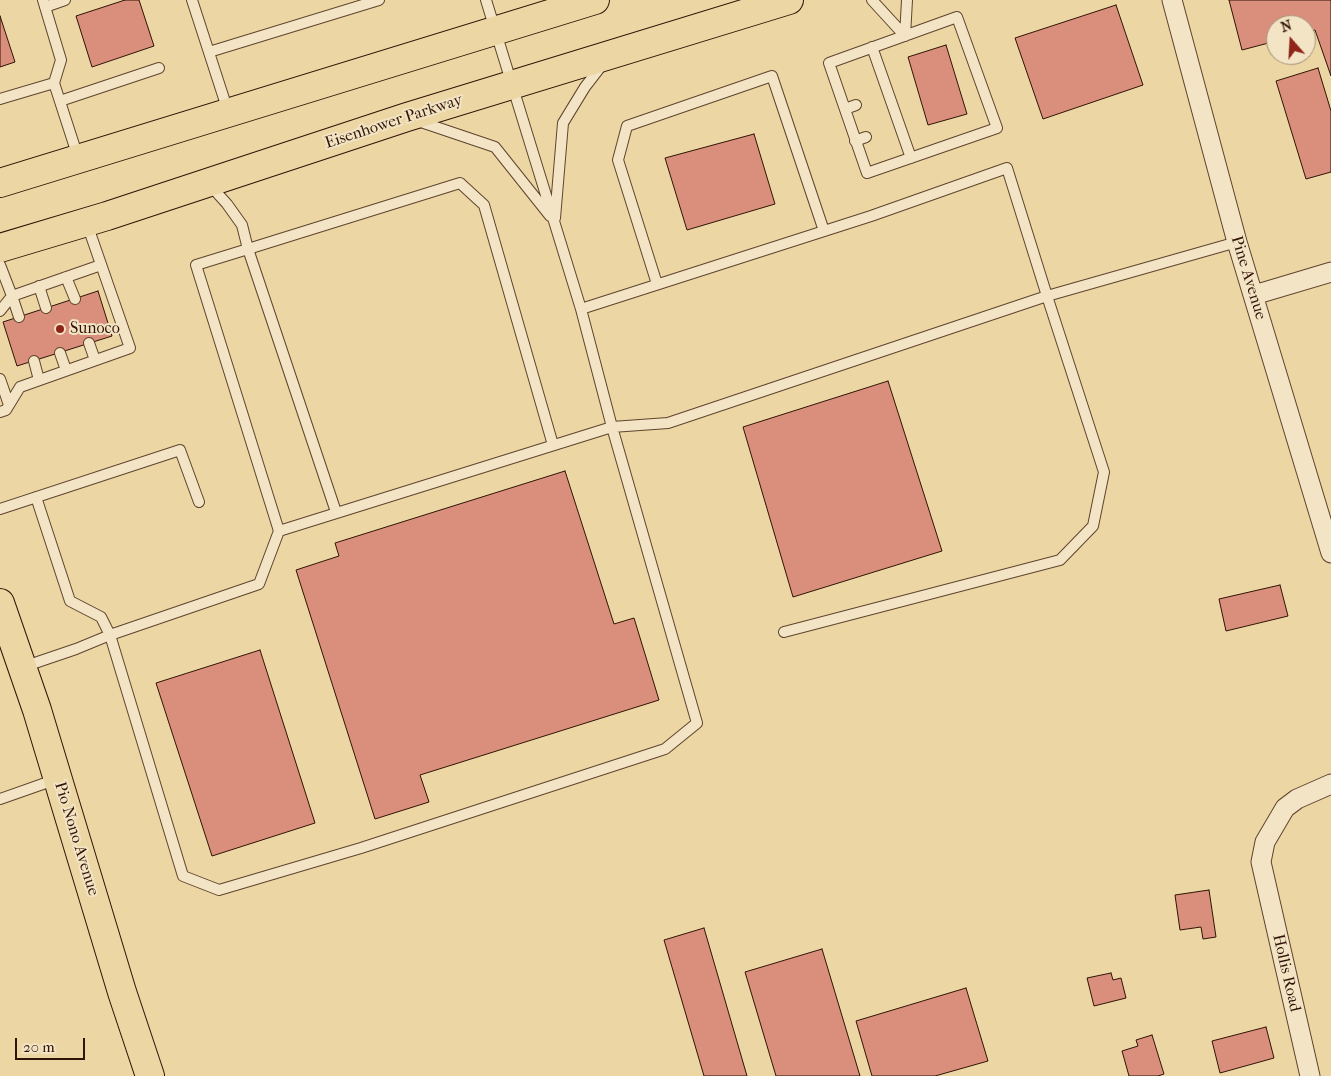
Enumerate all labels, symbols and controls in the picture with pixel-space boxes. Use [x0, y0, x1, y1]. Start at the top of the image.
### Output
north arrow [1266, 15, 1316, 65]
text: N [1278, 17, 1294, 36]
street label: Eisenhower Parkway [323, 91, 465, 153]
street label: Pine Avenue [1226, 234, 1270, 322]
place label: Sunoco [70, 319, 120, 339]
marker: Sunoco [54, 323, 66, 335]
street label: Pio Nono Avenue [50, 780, 102, 898]
street label: Hollis Road [1268, 932, 1304, 1014]
scale bar [18, 1028, 88, 1060]
text: 20 m [23, 1038, 55, 1056]

